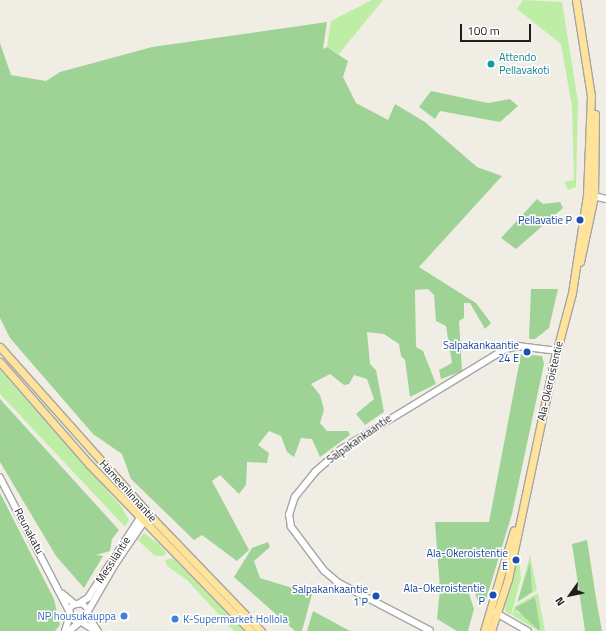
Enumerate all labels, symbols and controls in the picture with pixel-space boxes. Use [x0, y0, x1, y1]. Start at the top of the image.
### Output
scale bar [462, 16, 533, 42]
text: 100 m [467, 21, 500, 40]
place label: Attendo Pellavakoti [499, 51, 549, 77]
marker: Attendo Pellavakoti [486, 59, 496, 69]
place label: Pellavatie P [518, 213, 572, 227]
marker: Pellavatie P [575, 215, 585, 225]
place label: Salpakankaantie 24 E [443, 339, 519, 365]
street label: Ala-Okeroistentie [534, 340, 566, 422]
marker: Salpakankaantie 24 E [522, 347, 532, 357]
street label: Salpakankaantie [324, 412, 394, 466]
street label: Hämeenlinnantie [97, 457, 159, 525]
street label: Reunakatu [11, 506, 47, 556]
street label: Messiläntie [93, 534, 133, 586]
place label: Ala-Okeroistentie E [426, 547, 508, 573]
marker: Ala-Okeroistentie E [511, 555, 521, 565]
north arrow [550, 575, 590, 615]
place label: Ala-Okeroistentie P [403, 582, 485, 608]
place label: Salpakankaantie 1 P [292, 583, 368, 609]
marker: Ala-Okeroistentie P [488, 590, 498, 600]
marker: Salpakankaantie 1 P [371, 591, 381, 601]
text: N [551, 594, 569, 609]
place label: NP housukauppa [37, 609, 116, 623]
marker: NP housukauppa [119, 611, 129, 621]
place label: K-Supermarket Hollola [183, 612, 288, 626]
marker: K-Supermarket Hollola [170, 614, 180, 624]

